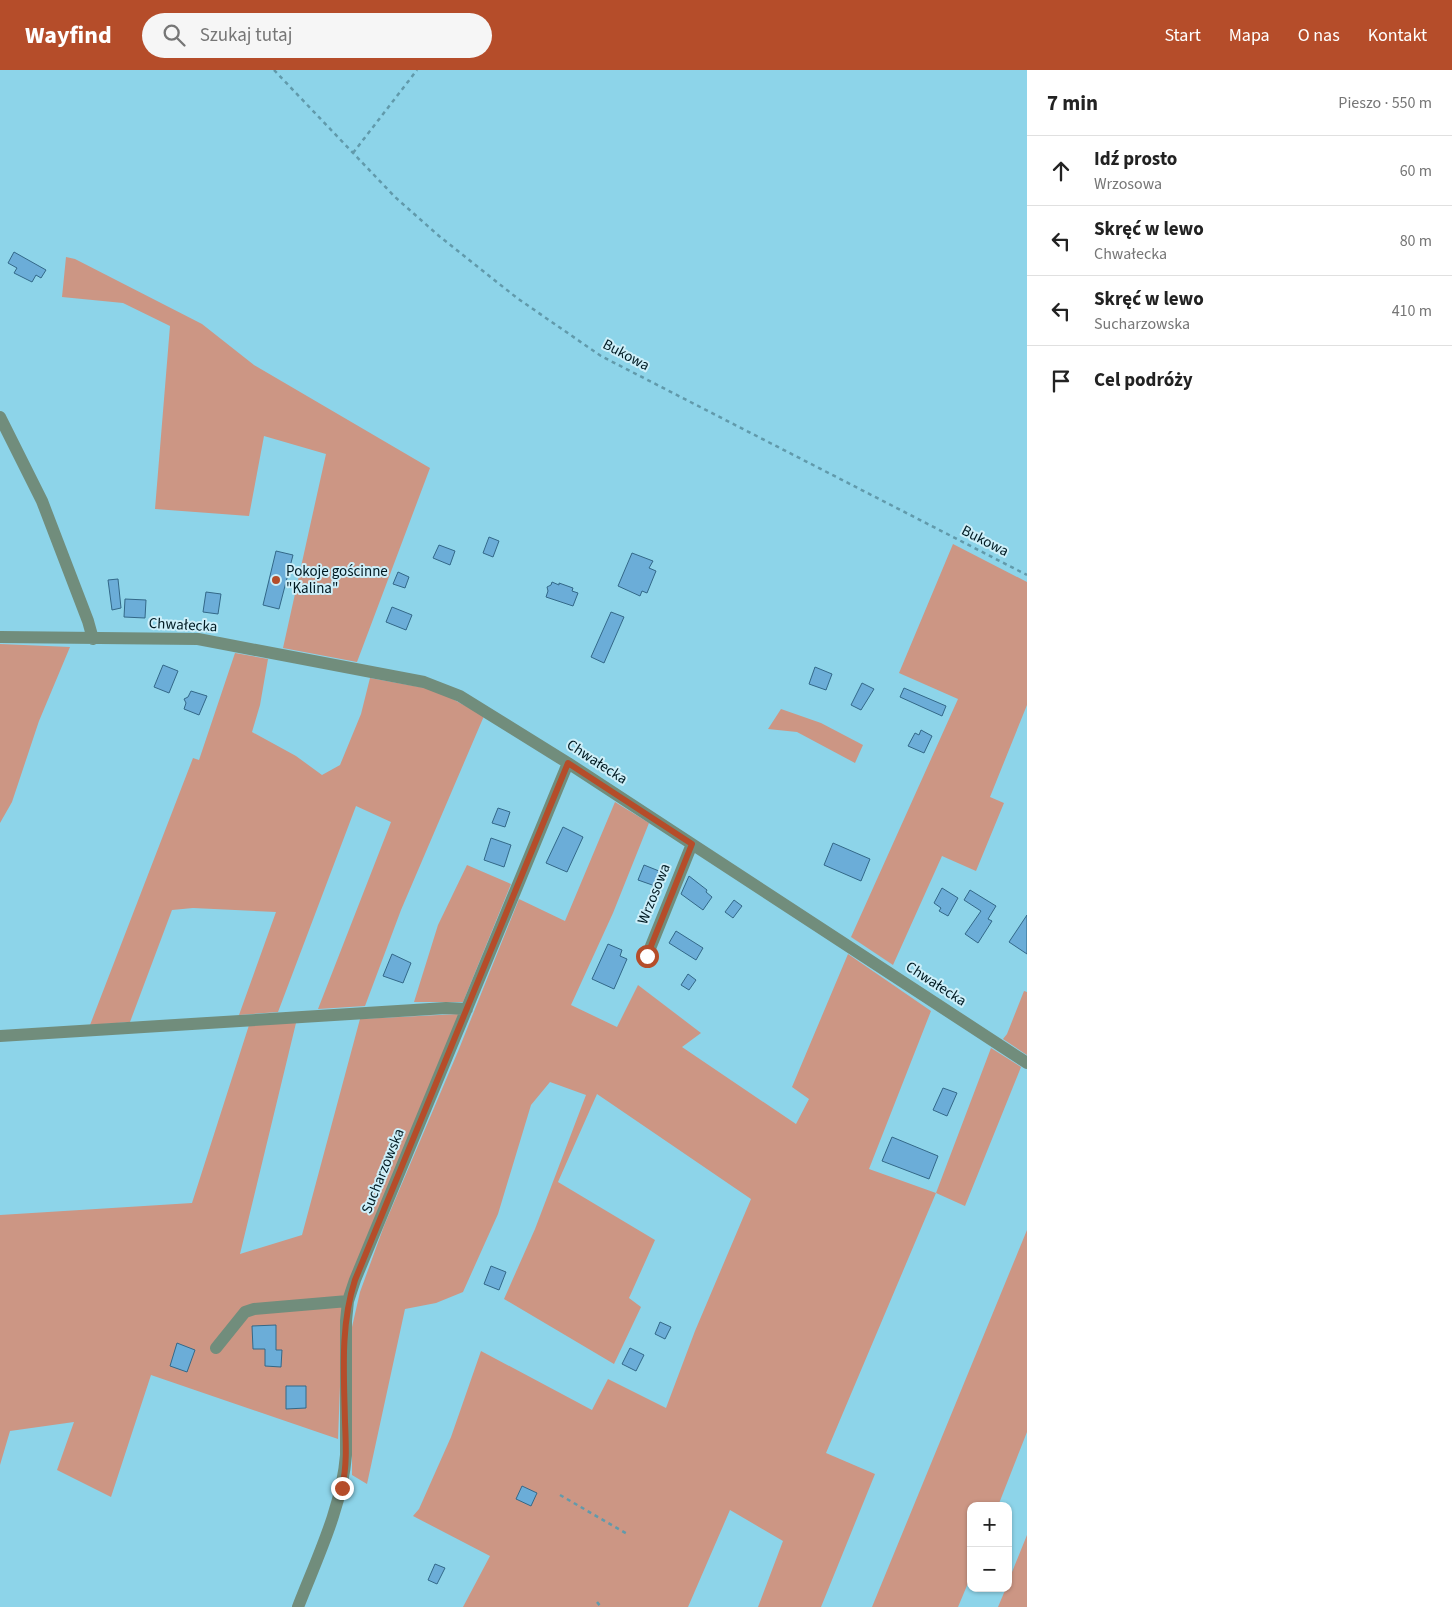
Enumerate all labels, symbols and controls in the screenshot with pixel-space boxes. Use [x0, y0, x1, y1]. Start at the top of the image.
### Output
search box [142, 13, 492, 58]
text: Wayfind [25, 18, 112, 53]
icon: search [160, 21, 188, 49]
text: Szukaj tutaj [200, 22, 292, 49]
text: Start [1164, 23, 1201, 48]
text: Mapa [1229, 23, 1270, 48]
text: O nas [1298, 23, 1340, 48]
text: Kontakt [1368, 23, 1427, 48]
text: 7 min [1047, 88, 1098, 118]
text: Pieszo · 550 m [1338, 92, 1432, 114]
text: Idź prosto [1094, 146, 1177, 173]
icon: ahead [1047, 157, 1075, 185]
text: 60 m [1400, 160, 1432, 182]
text: Wrzosowa [1094, 173, 1162, 195]
text: Skręć w lewo [1094, 216, 1204, 243]
icon: left [1047, 227, 1075, 255]
text: 80 m [1400, 230, 1432, 252]
text: Chwałecka [1094, 243, 1167, 265]
text: Skręć w lewo [1094, 286, 1204, 313]
icon: left [1047, 297, 1075, 325]
text: 410 m [1392, 300, 1432, 322]
text: Sucharzowska [1094, 313, 1190, 335]
street label: Bukowa [599, 334, 653, 376]
icon: arrive [1047, 367, 1075, 395]
text: Cel podróży [1094, 367, 1193, 394]
street label: Bukowa [958, 520, 1012, 562]
place label: Pokoje gościnne "Kalina" [286, 561, 388, 599]
marker: Pokoje gościnne "Kalina" [270, 574, 282, 586]
street label: Chwałecka [148, 613, 218, 637]
street label: Chwałecka [563, 735, 631, 789]
street label: Wrzosowa [632, 860, 676, 928]
route start [636, 945, 659, 968]
street label: Chwałecka [902, 957, 970, 1011]
street label: Sucharzowska [356, 1125, 410, 1217]
route end [331, 1477, 354, 1500]
map controls [967, 1502, 1012, 1592]
button: + [967, 1502, 1012, 1547]
button: − [967, 1547, 1012, 1592]

